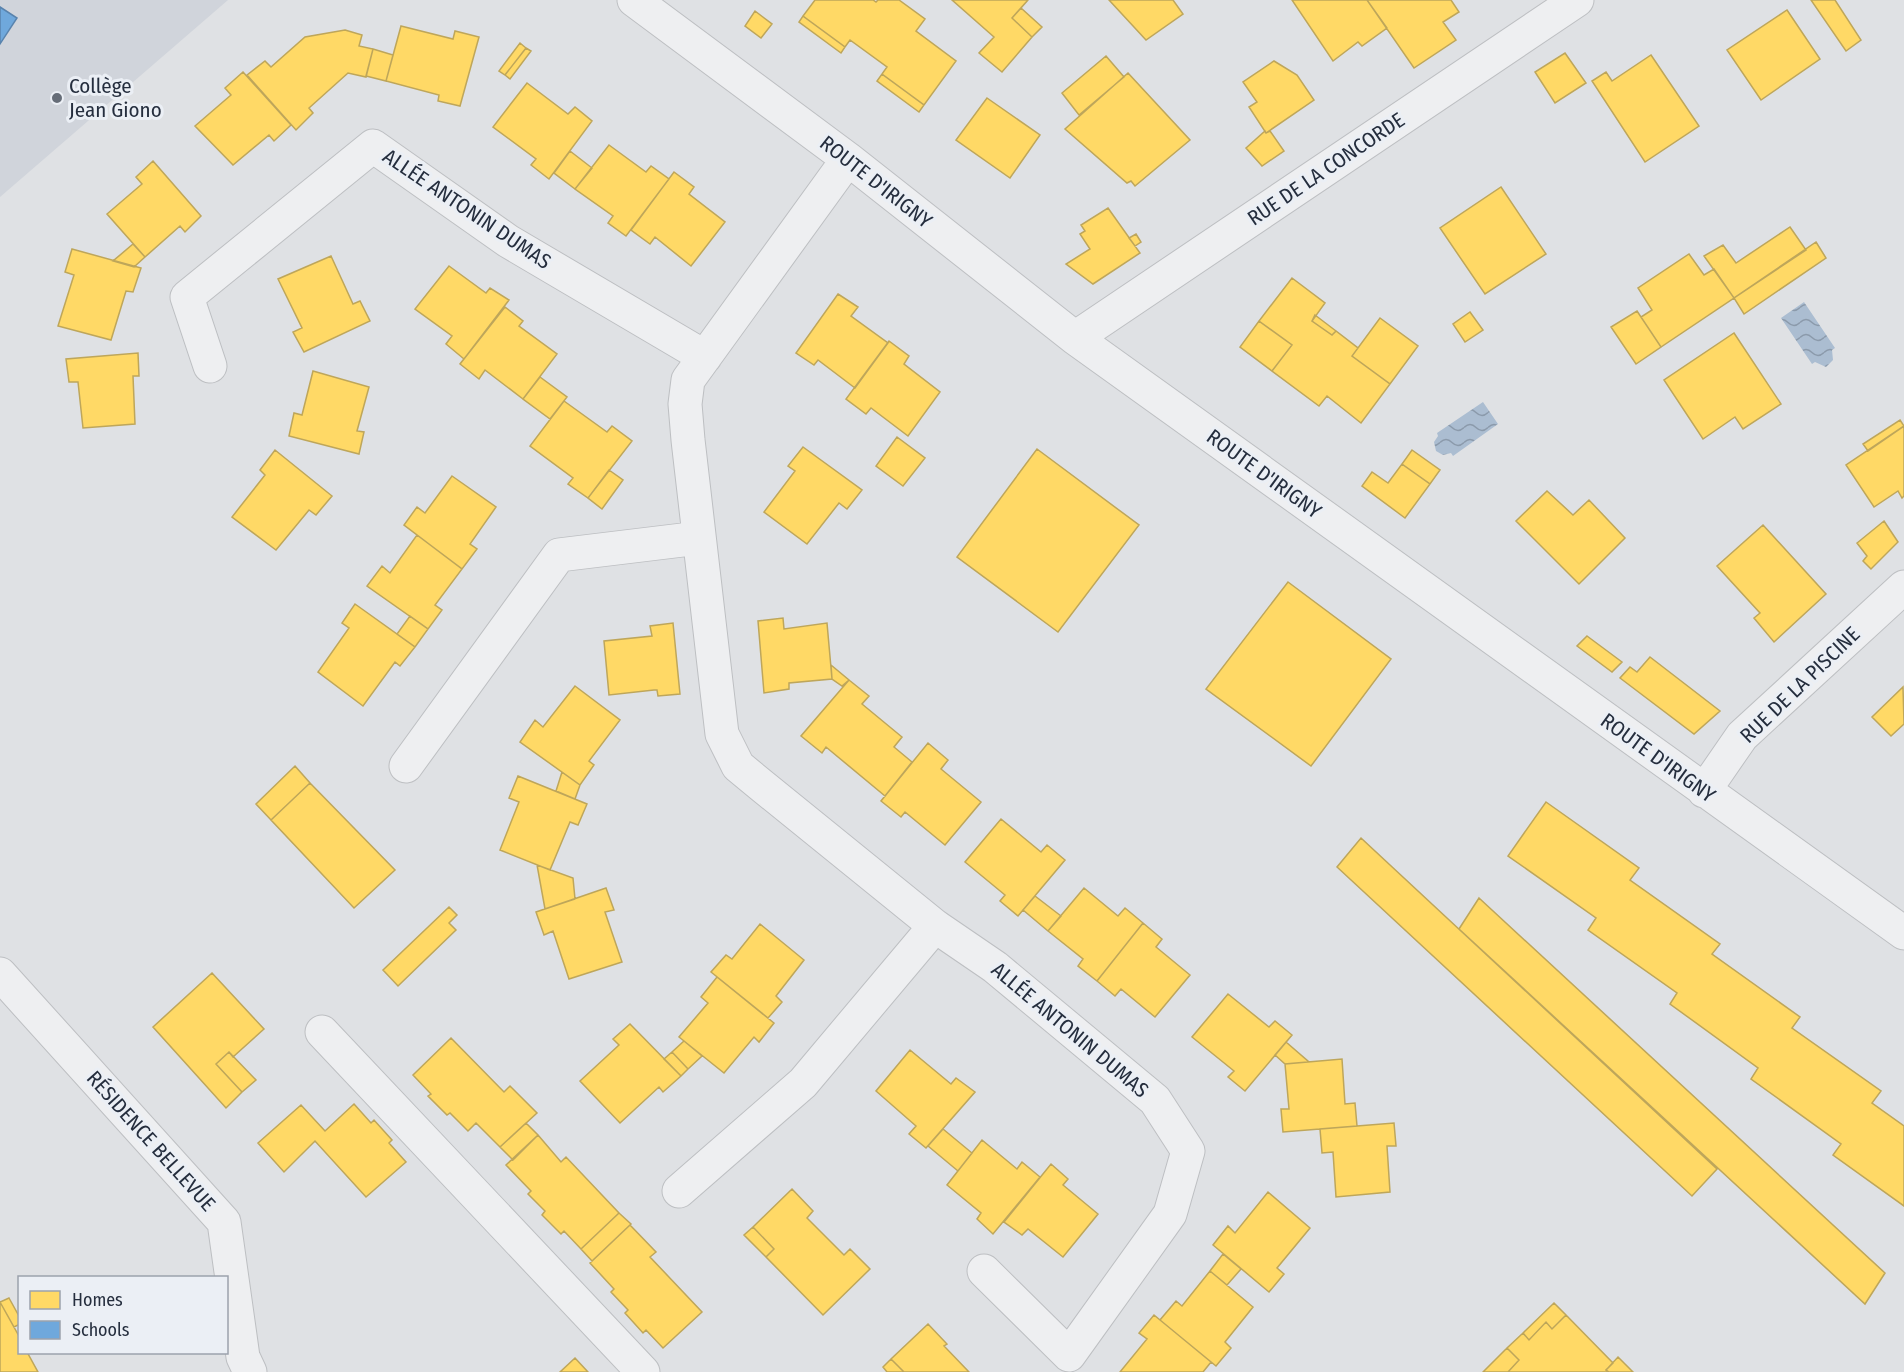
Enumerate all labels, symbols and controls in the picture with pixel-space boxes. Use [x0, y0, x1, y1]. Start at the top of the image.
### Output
place label: Collège Jean Giono [69, 73, 162, 123]
marker: Collège Jean Giono [50, 91, 64, 105]
street label: RUE DE LA CONCORDE [1243, 107, 1410, 231]
street label: ROUTE D'IRIGNY [815, 130, 938, 234]
street label: ALLÉE ANTONIN DUMAS [378, 143, 556, 275]
street label: ROUTE D'IRIGNY [1202, 424, 1327, 525]
street label: RUE DE LA PISCINE [1735, 621, 1865, 749]
street label: ROUTE D'IRIGNY [1596, 708, 1721, 809]
street label: ALLÉE ANTONIN DUMAS [986, 957, 1154, 1103]
street label: RÉSIDENCE BELLEVUE [81, 1065, 221, 1217]
legend [18, 1276, 228, 1354]
text: Homes [72, 1289, 123, 1311]
text: Schools [72, 1319, 130, 1341]

